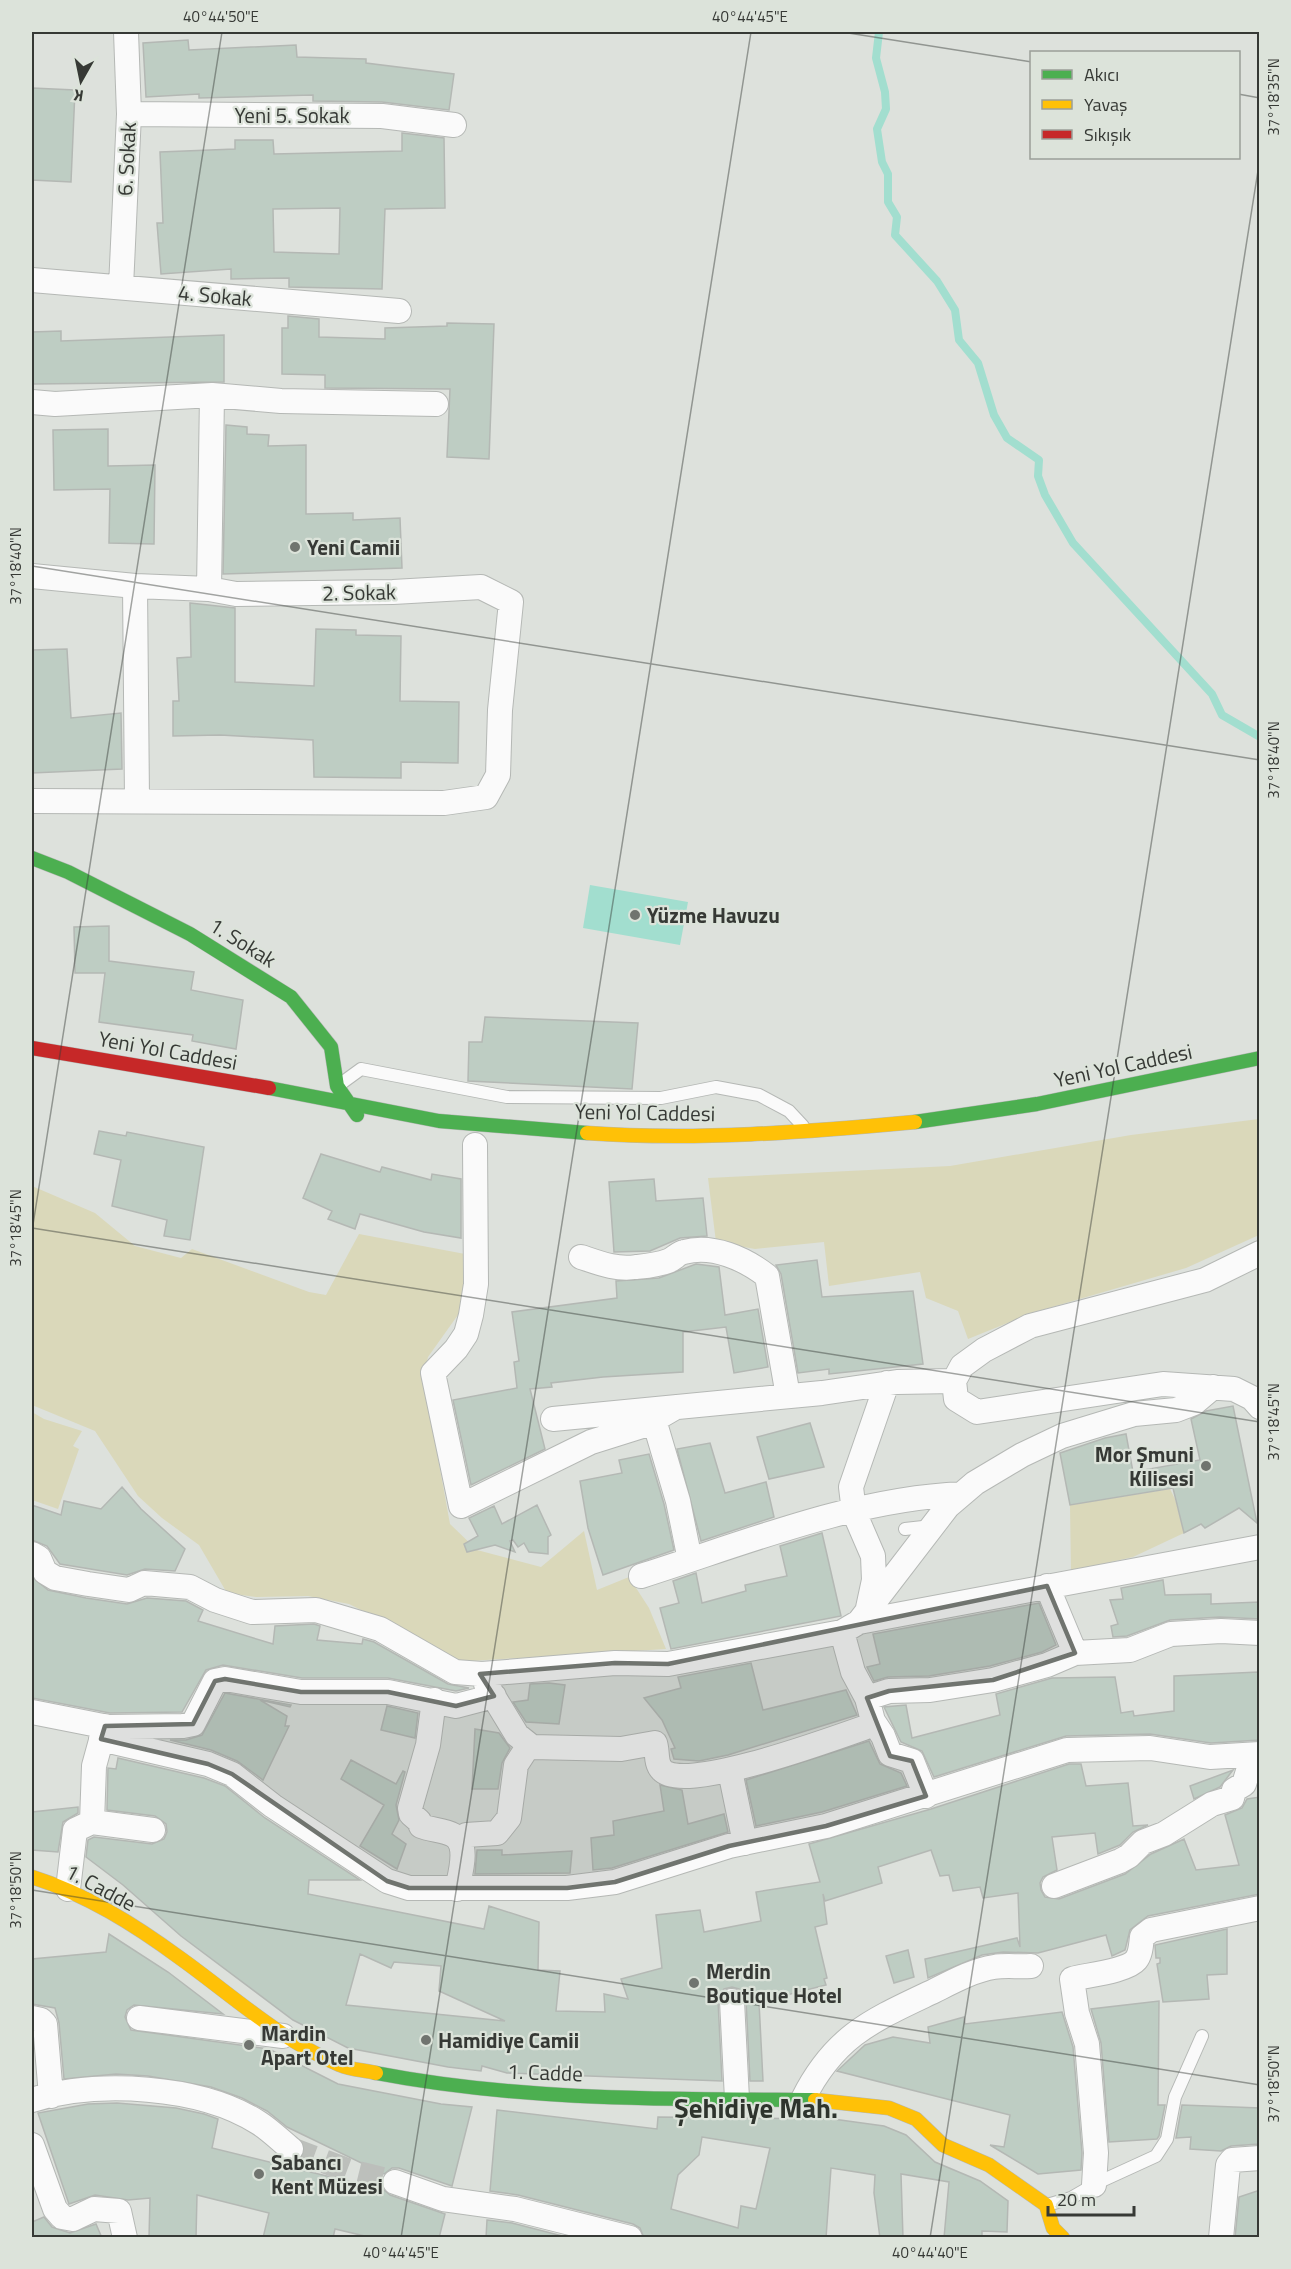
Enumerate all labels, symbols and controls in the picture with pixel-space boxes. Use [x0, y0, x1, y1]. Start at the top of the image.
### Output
text: 40°44'50"E [183, 5, 259, 28]
text: 40°44'45"E [712, 5, 788, 28]
north arrow [51, 51, 111, 111]
legend [1030, 51, 1240, 159]
text: 37°18'35"N [1262, 58, 1285, 136]
text: Akıcı [1084, 61, 1119, 88]
text: K [72, 83, 85, 108]
text: Yavaş [1084, 91, 1127, 118]
street label: Yeni 5. Sokak [235, 99, 349, 131]
street label: 6. Sokak [108, 121, 144, 197]
text: Sıkışık [1084, 121, 1132, 148]
street label: 4. Sokak [177, 276, 253, 314]
text: 37°18'40"N [4, 527, 27, 605]
place label: Yeni Camii [307, 531, 400, 563]
marker: Yeni Camii [288, 540, 302, 554]
street label: 2. Sokak [322, 575, 396, 609]
text: 37°18'40"N [1262, 721, 1285, 799]
place label: Yüzme Havuzu [647, 899, 780, 931]
marker: Yüzme Havuzu [628, 908, 642, 922]
street label: 1. Sokak [203, 909, 283, 975]
street label: Yeni Yol Caddesi [96, 1022, 240, 1078]
street label: Yeni Yol Caddesi [1051, 1035, 1195, 1095]
street label: Yeni Yol Caddesi [575, 1095, 715, 1129]
text: 37°18'45"N [4, 1189, 27, 1267]
text: 37°18'45"N [1262, 1383, 1285, 1461]
place label: Mor Şmuni Kilisesi [1095, 1438, 1194, 1494]
marker: Mor Şmuni Kilisesi [1199, 1459, 1213, 1473]
text: 37°18'50"N [4, 1851, 27, 1929]
street label: 1. Cadde [60, 1855, 142, 1919]
place label: Merdin Boutique Hotel [706, 1955, 842, 2011]
marker: Merdin Boutique Hotel [687, 1976, 701, 1990]
place label: Mardin Apart Otel [261, 2017, 354, 2073]
place label: Hamidiye Camii [438, 2024, 579, 2056]
marker: Hamidiye Camii [419, 2033, 433, 2047]
marker: Mardin Apart Otel [242, 2038, 256, 2052]
text: 37°18'50"N [1262, 2045, 1285, 2123]
street label: 1. Cadde [507, 2055, 583, 2089]
district label: Şehidiye Mah. [674, 2087, 838, 2128]
place label: Sabancı Kent Müzesi [271, 2146, 383, 2202]
marker: Sabancı Kent Müzesi [252, 2167, 266, 2181]
scale bar [1048, 2179, 1134, 2217]
text: 20 m [1057, 2186, 1096, 2213]
text: 40°44'45"E [363, 2241, 439, 2264]
text: 40°44'40"E [892, 2241, 968, 2264]

